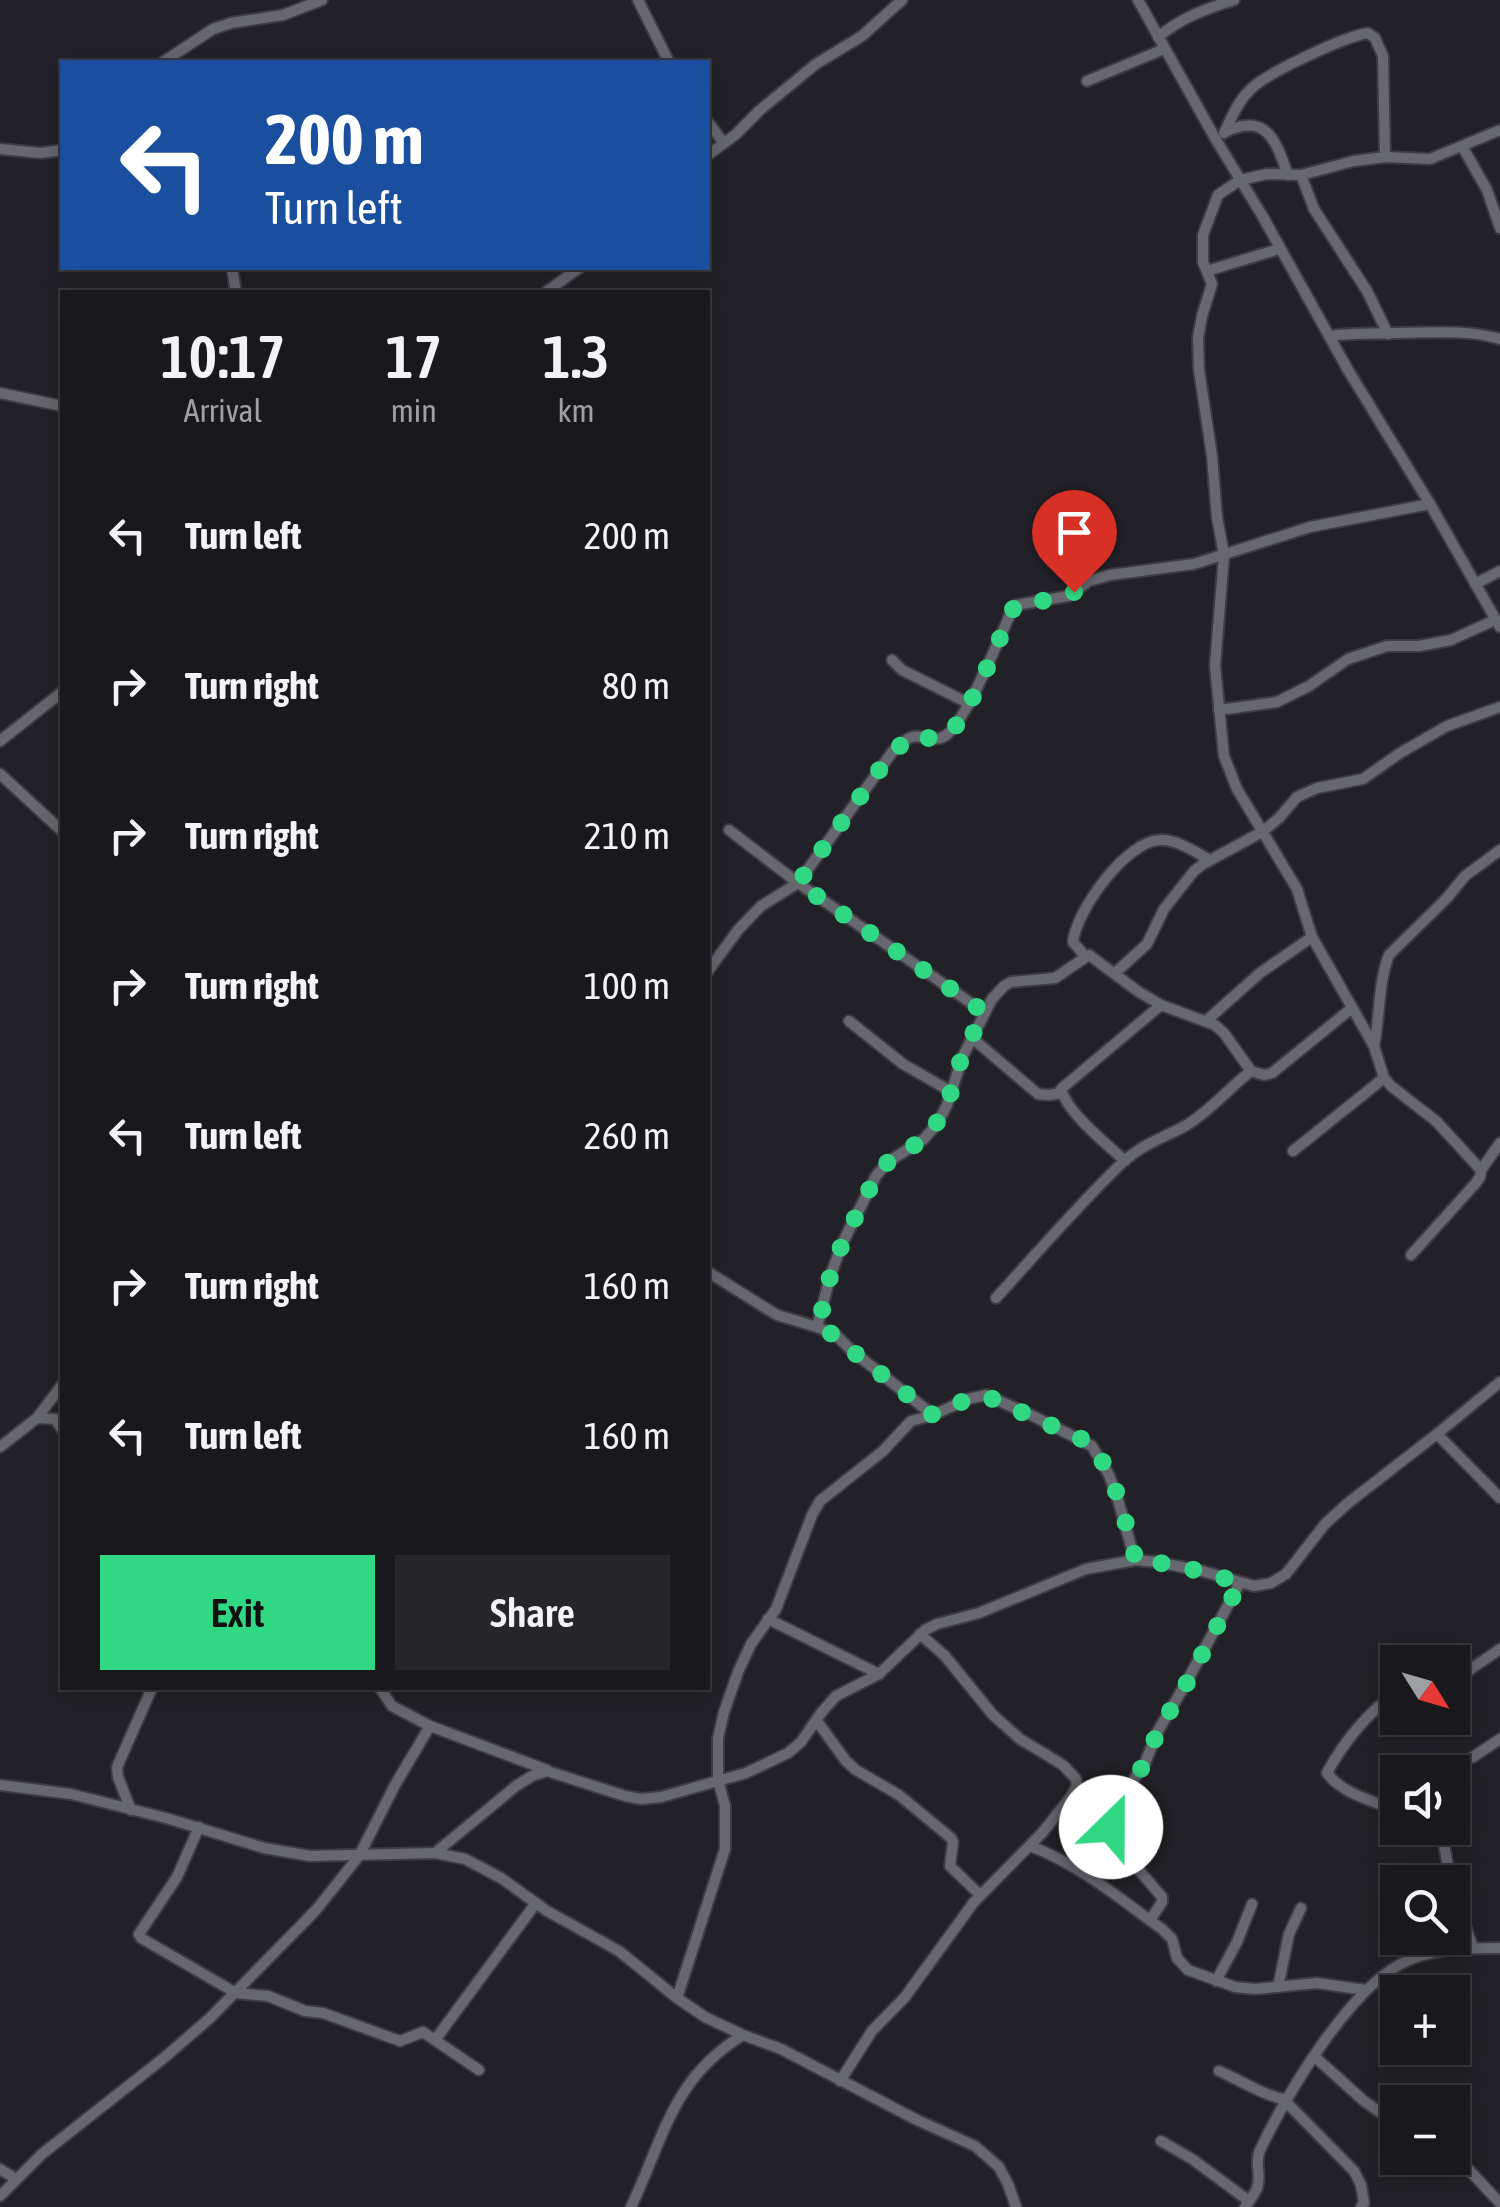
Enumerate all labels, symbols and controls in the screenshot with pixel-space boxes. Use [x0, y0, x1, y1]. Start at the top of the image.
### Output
text: 200 m [265, 99, 424, 179]
icon: left [100, 100, 230, 230]
text: Turn left [265, 182, 403, 234]
text: 10:17 [160, 322, 285, 391]
text: 17 [386, 322, 442, 391]
text: 1.3 [542, 322, 610, 391]
text: Arrival [184, 392, 262, 429]
text: min [391, 392, 437, 429]
text: km [557, 392, 595, 429]
pin [1032, 490, 1117, 593]
icon: arrive [1047, 505, 1102, 560]
icon: left [100, 508, 155, 563]
text: Turn left [185, 514, 301, 557]
text: 200 m [584, 514, 670, 557]
icon: right [100, 658, 155, 713]
text: Turn right [185, 664, 319, 707]
text: 80 m [602, 664, 670, 707]
icon: right [100, 808, 155, 863]
text: Turn right [185, 814, 319, 857]
text: 210 m [584, 814, 670, 857]
icon: right [100, 958, 155, 1013]
text: Turn right [185, 964, 319, 1007]
text: 100 m [584, 964, 670, 1007]
icon: left [100, 1108, 155, 1163]
text: Turn left [185, 1114, 301, 1157]
text: 260 m [584, 1114, 670, 1157]
icon: right [100, 1258, 155, 1313]
text: Turn right [185, 1264, 319, 1307]
text: 160 m [584, 1264, 670, 1307]
icon: left [100, 1408, 155, 1463]
text: Turn left [185, 1414, 301, 1457]
text: 160 m [584, 1414, 670, 1457]
button: Exit [100, 1555, 375, 1670]
button: Share [395, 1555, 670, 1670]
north arrow [1380, 1645, 1470, 1735]
map controls [1380, 1645, 1470, 2175]
button: sound [1380, 1755, 1470, 1845]
position arrow [1059, 1775, 1163, 1879]
button: search [1380, 1865, 1470, 1955]
button: + [1380, 1975, 1470, 2065]
button: − [1380, 2085, 1470, 2175]

